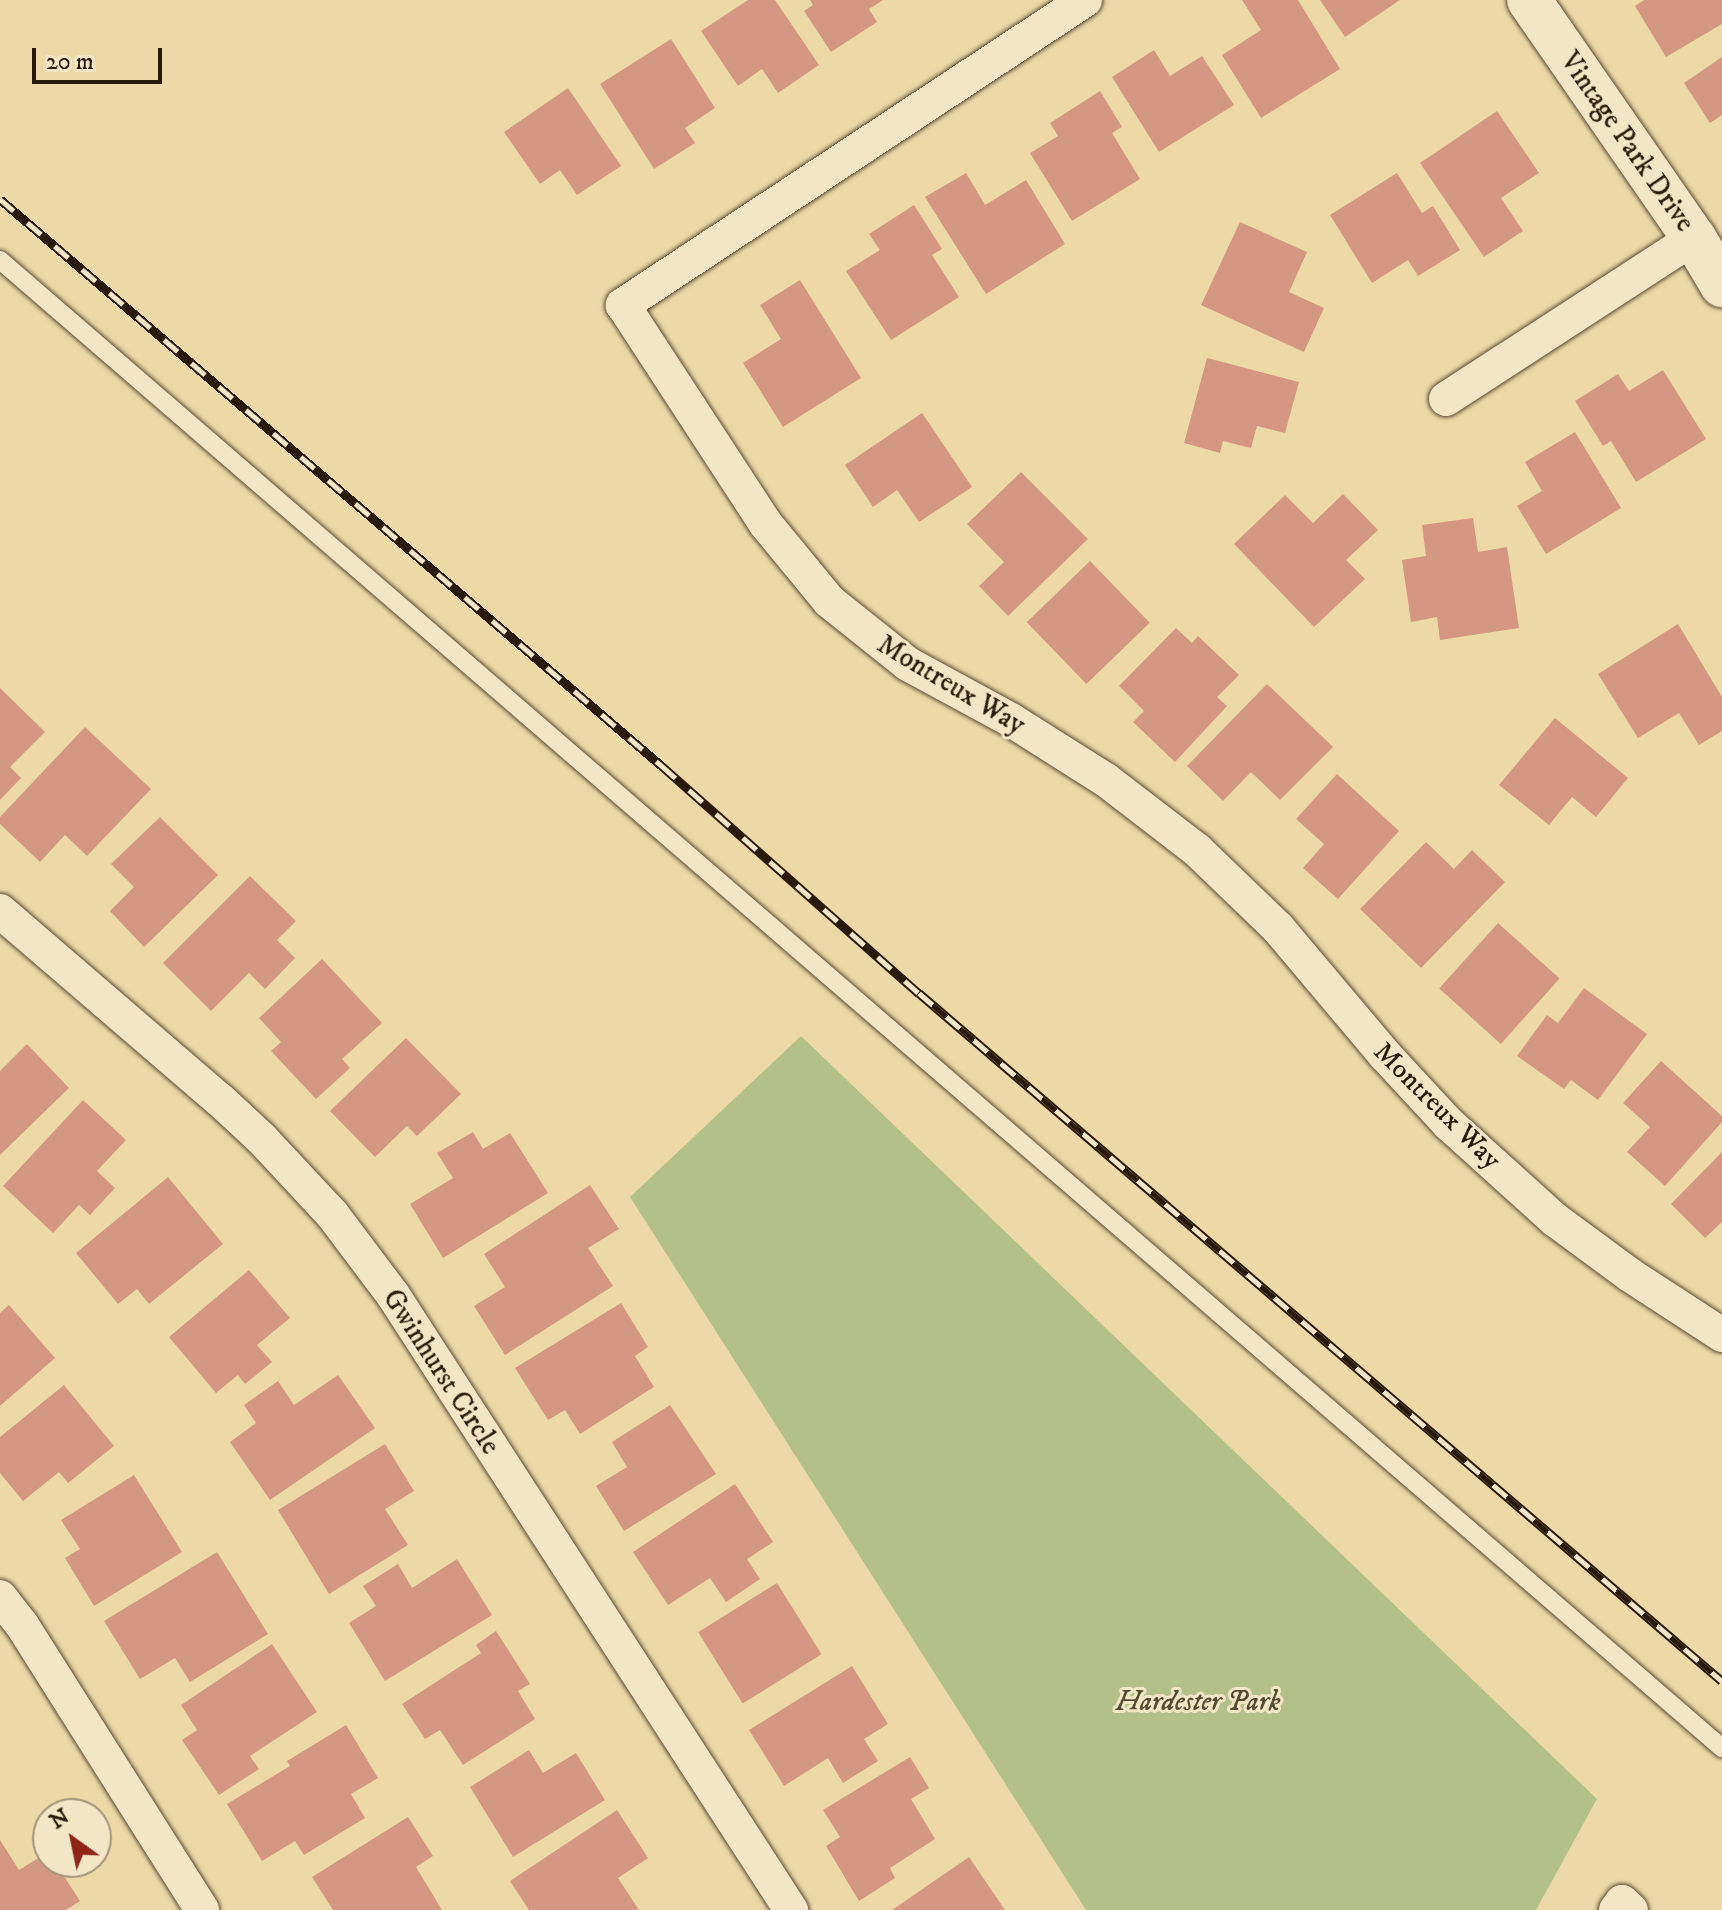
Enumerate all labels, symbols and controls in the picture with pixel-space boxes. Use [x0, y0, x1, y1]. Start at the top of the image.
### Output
scale bar [36, 32, 166, 82]
street label: Vintage Park Drive [1552, 46, 1702, 238]
text: 20 m [46, 47, 94, 77]
street label: Montreux Way [871, 628, 1031, 742]
street label: Montreux Way [1366, 1035, 1508, 1177]
street label: Gwinhurst Circle [375, 1283, 507, 1461]
park label: Hardester Park [1116, 1685, 1280, 1719]
north arrow [32, 1798, 112, 1878]
text: N [45, 1803, 75, 1835]

